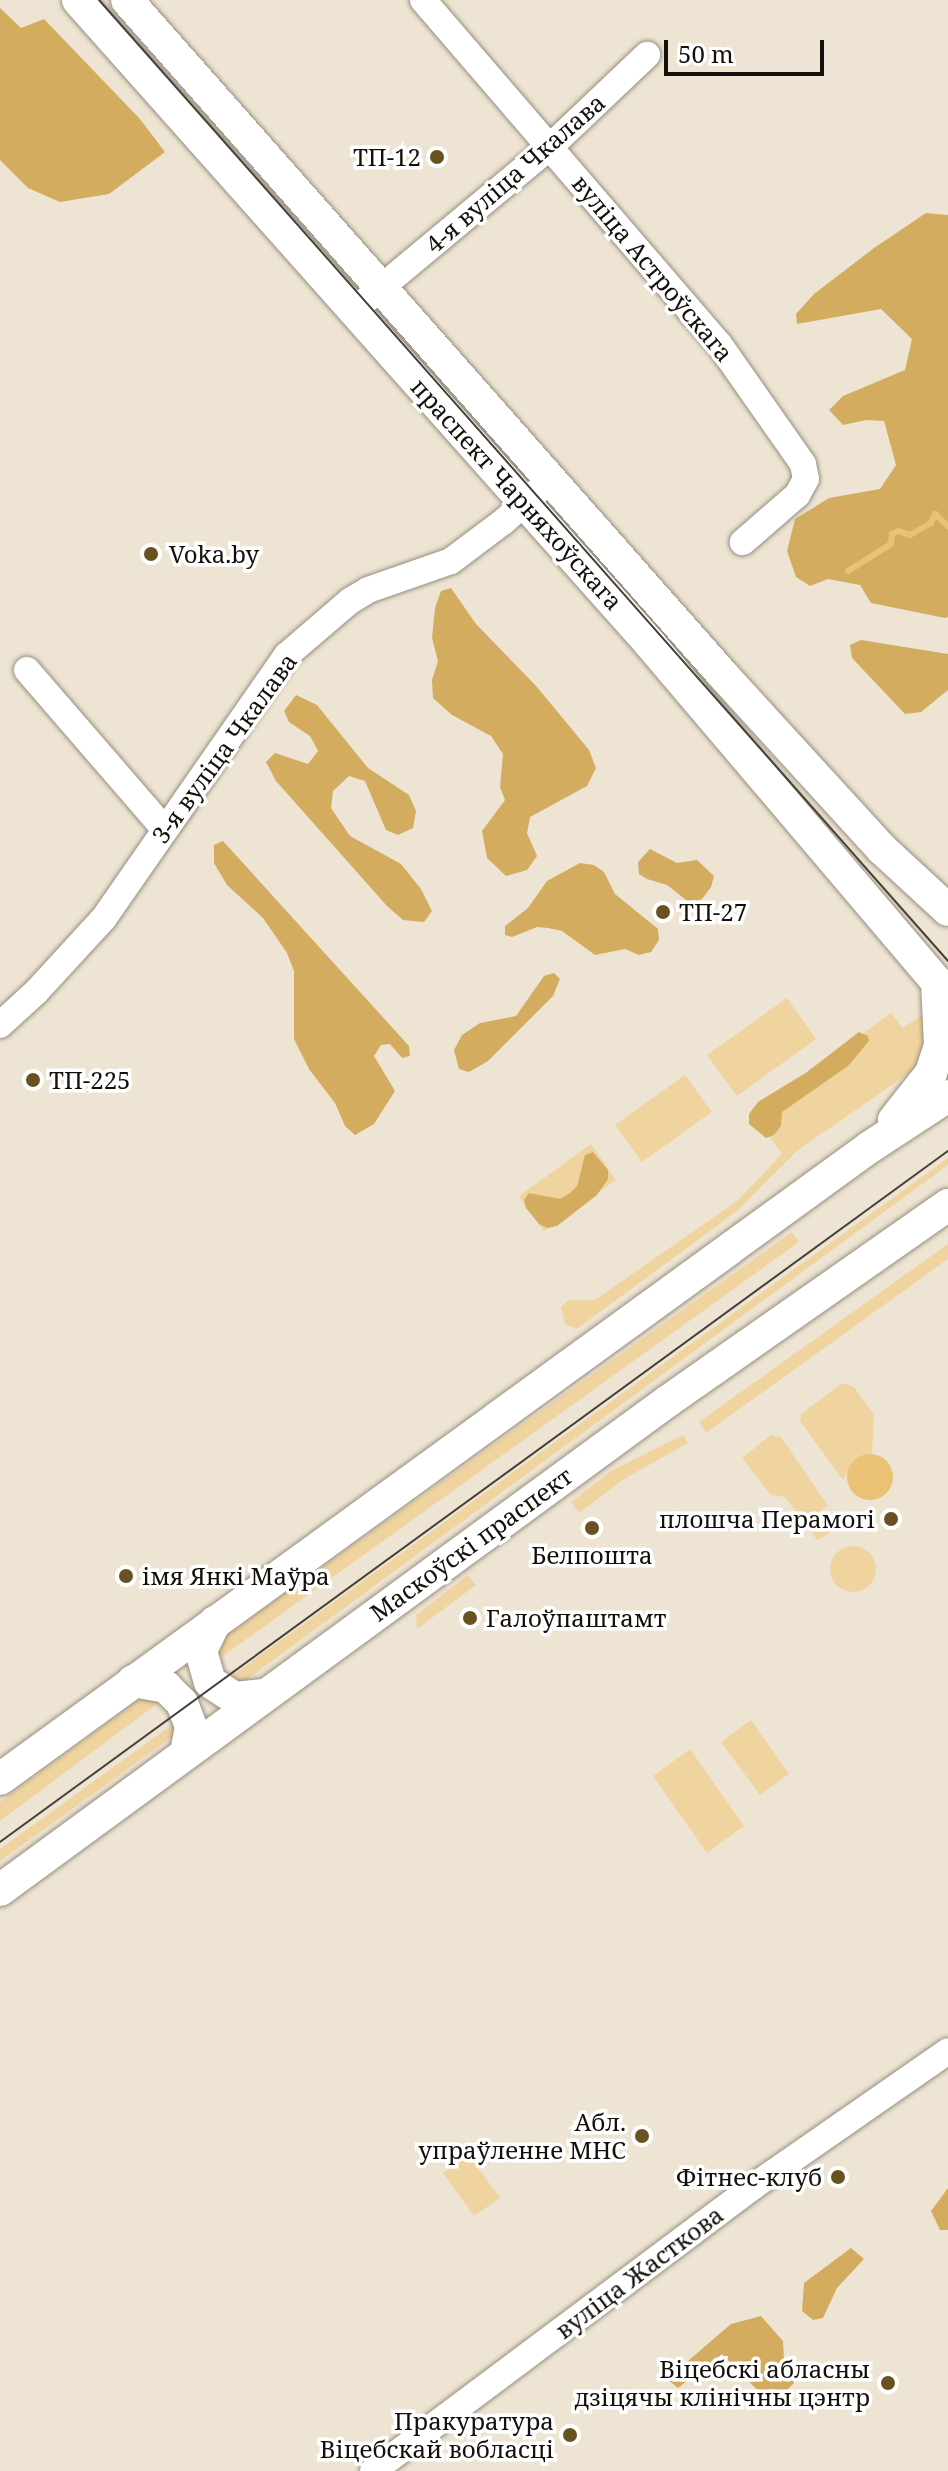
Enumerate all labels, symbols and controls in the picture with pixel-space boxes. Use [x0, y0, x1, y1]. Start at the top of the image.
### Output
scale bar [668, 24, 828, 74]
text: 50 m [678, 37, 734, 70]
street label: 4-я вуліца Чкалава [420, 87, 610, 259]
place label: ТП-12 [353, 143, 421, 171]
marker: ТП-12 [428, 148, 446, 166]
street label: вуліца Астроўскага [567, 169, 739, 367]
street label: праспект Чарняхоўскага [405, 372, 629, 616]
place label: Voka.by [169, 540, 259, 568]
marker: Voka.by [140, 543, 162, 565]
street label: 3-я вуліца Чкалава [145, 647, 303, 849]
place label: ТП-27 [679, 898, 747, 926]
marker: ТП-27 [654, 903, 672, 921]
place label: ТП-225 [49, 1066, 131, 1094]
marker: ТП-225 [24, 1071, 42, 1089]
street label: Маскоўскі праспект [364, 1461, 578, 1627]
place label: плошча Перамогі [659, 1505, 875, 1533]
marker: плошча Перамогі [882, 1510, 900, 1528]
marker: Белпошта [583, 1519, 601, 1537]
place label: Белпошта [531, 1541, 653, 1569]
place label: імя Янкі Маўра [142, 1562, 330, 1590]
marker: імя Янкі Маўра [117, 1567, 135, 1585]
place label: Галоўпаштамт [486, 1604, 667, 1632]
marker: Галоўпаштамт [461, 1609, 479, 1627]
place label: Абл. упраўленне МНС [418, 2108, 626, 2164]
marker: Абл. упраўленне МНС [633, 2127, 651, 2145]
place label: Фітнес-клуб [676, 2163, 822, 2191]
marker: Фітнес-клуб [829, 2168, 847, 2186]
street label: вуліца Жасткова [549, 2200, 729, 2344]
place label: Віцебскі абласны дзіцячы клінічны цэнтр [574, 2355, 870, 2411]
marker: Віцебскі абласны дзіцячы клінічны цэнтр [877, 2372, 899, 2394]
place label: Пракуратура Віцебскай вобласці [320, 2407, 554, 2463]
marker: Пракуратура Віцебскай вобласці [561, 2426, 579, 2444]

